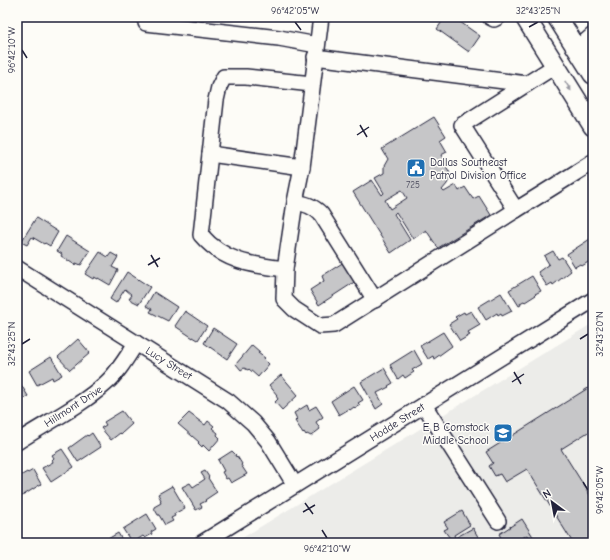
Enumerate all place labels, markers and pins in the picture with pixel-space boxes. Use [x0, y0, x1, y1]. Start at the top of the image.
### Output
place label: Dallas Southeast Patrol Division Office [430, 156, 527, 182]
public building icon: Dallas Southeast Patrol Division Office [405, 157, 427, 179]
place label: E B Comstock Middle School [423, 421, 490, 447]
school or university icon: E B Comstock Middle School [492, 422, 514, 444]

